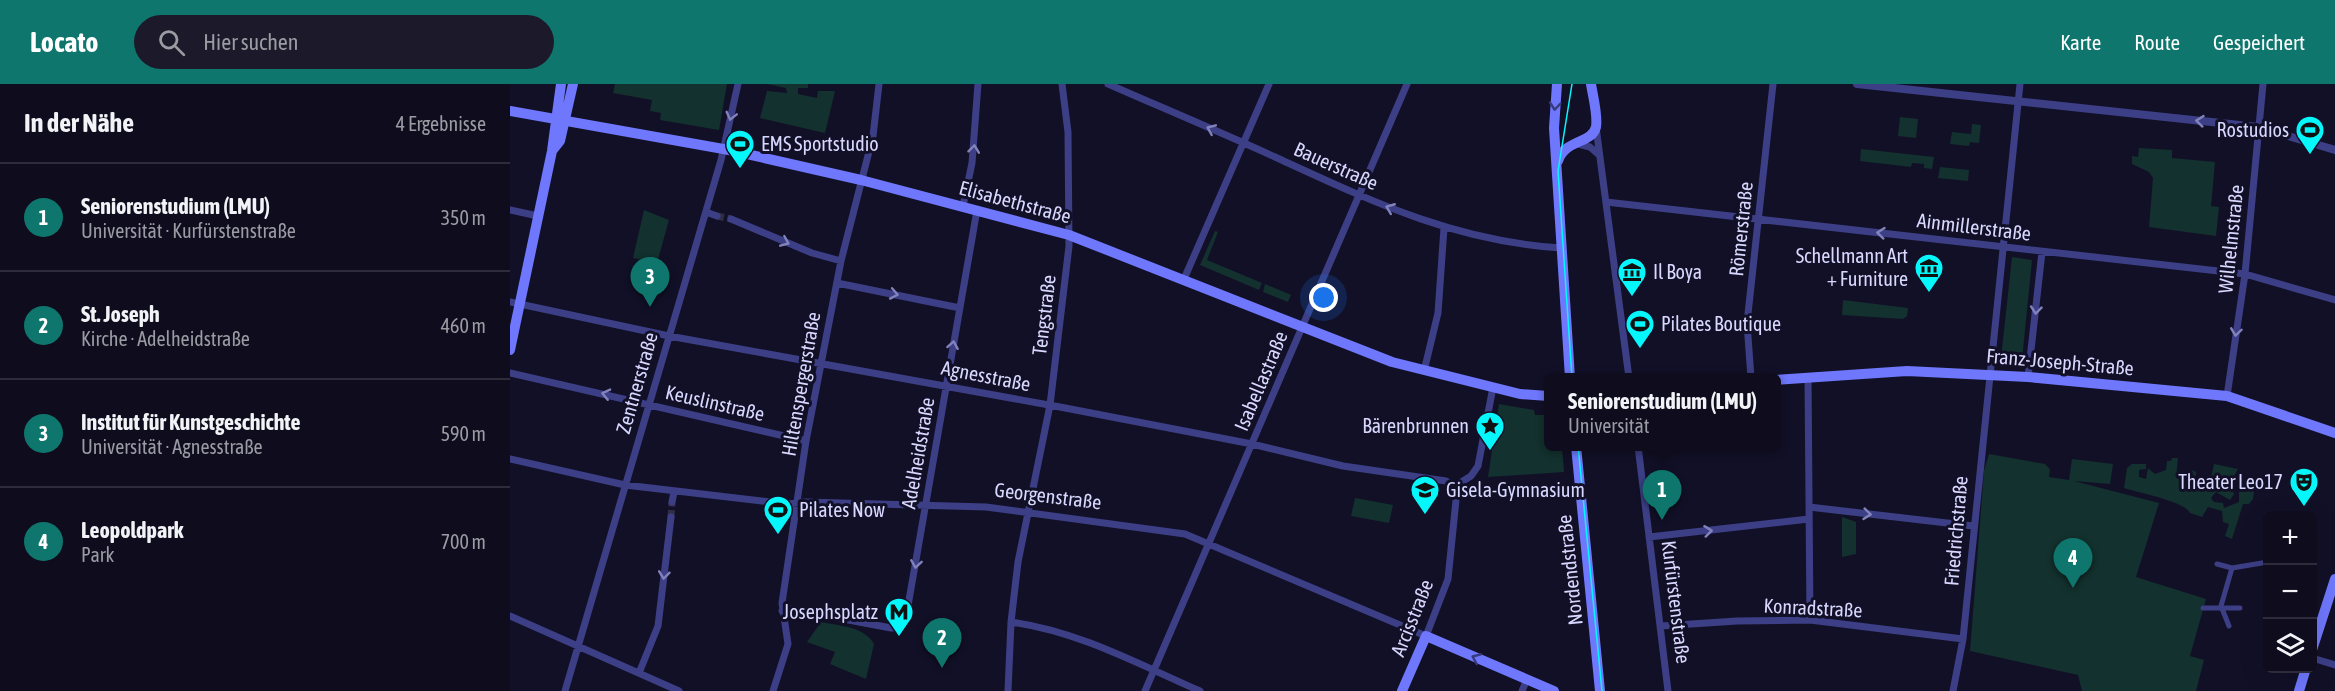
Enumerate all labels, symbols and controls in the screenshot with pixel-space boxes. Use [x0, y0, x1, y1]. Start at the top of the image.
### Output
search box [134, 15, 554, 69]
text: Locato [30, 26, 98, 58]
icon: search [155, 26, 188, 59]
text: Hier suchen [203, 29, 299, 55]
text: Karte [2060, 30, 2101, 54]
text: Route [2134, 30, 2180, 54]
text: Gespeichert [2213, 30, 2305, 54]
one-way arrow [1549, 102, 1562, 111]
text: In der Nähe [24, 108, 134, 138]
one-way arrow [725, 111, 738, 121]
text: 4 Ergebnisse [396, 112, 486, 135]
sports icon: Rostudios [2294, 114, 2326, 156]
one-way arrow [2196, 115, 2205, 128]
place label: Rostudios [2217, 118, 2289, 141]
one-way arrow [1206, 124, 1217, 136]
sports icon: EMS Sportstudio [724, 128, 756, 170]
place label: EMS Sportstudio [761, 132, 879, 155]
street label: Bauerstraße [1291, 137, 1382, 194]
one-way arrow [967, 144, 980, 153]
street label: Elisabethstraße [957, 176, 1074, 227]
street label: Römerstraße [1724, 181, 1757, 277]
street label: Wilhelmstraße [2213, 184, 2248, 294]
text: Seniorenstudium (LMU) [81, 193, 270, 219]
one-way arrow [1385, 203, 1396, 215]
text: 1 [39, 206, 48, 229]
text: 350 m [441, 206, 486, 229]
street label: Ainmillerstraße [1916, 208, 2032, 245]
text: Universität · Kurfürstenstraße [81, 219, 296, 242]
one-way arrow [1877, 227, 1886, 240]
one-way arrow [779, 235, 790, 247]
place label: Schellmann Art + Furniture [1796, 244, 1908, 290]
museum icon: Schellmann Art + Furniture [1913, 252, 1945, 294]
museum icon: Il Boya [1616, 256, 1648, 298]
pin: 3 [630, 258, 670, 307]
place label: Il Boya [1653, 260, 1702, 283]
street label: Tengstraße [1027, 273, 1060, 357]
your location [1309, 283, 1338, 312]
one-way arrow [889, 287, 899, 300]
text: St. Joseph [81, 301, 160, 327]
one-way arrow [2030, 305, 2042, 315]
sports icon: Pilates Boutique [1624, 308, 1656, 350]
street label: Hiltenspergerstraße [777, 310, 825, 458]
place label: Pilates Boutique [1661, 312, 1781, 335]
text: 2 [39, 314, 48, 337]
text: 460 m [441, 314, 486, 337]
text: Kirche · Adelheidstraße [81, 327, 250, 350]
one-way arrow [2231, 327, 2243, 336]
street label: Isabellastraße [1229, 328, 1292, 434]
street label: Zentnerstraße [611, 330, 662, 436]
one-way arrow [946, 341, 959, 351]
street label: Franz-Joseph-Straße [1985, 344, 2135, 379]
street label: Agnesstraße [940, 356, 1033, 395]
popup [1544, 373, 1781, 451]
street label: Keuslinstraße [663, 380, 767, 425]
text: Seniorenstudium (LMU) [1568, 388, 1757, 414]
one-way arrow [601, 389, 611, 402]
street label: Adelheidstraße [896, 395, 939, 510]
text: Institut für Kunstgeschichte [81, 409, 300, 435]
place icon: Bärenbrunnen [1474, 410, 1506, 452]
place label: Bärenbrunnen [1362, 414, 1469, 437]
text: Universität [1568, 414, 1650, 437]
text: 3 [39, 422, 48, 445]
text: 590 m [441, 422, 486, 445]
text: Universität · Agnesstraße [81, 435, 263, 458]
theatre icon: Theater Leo17 [2288, 466, 2320, 508]
pin: 1 [1642, 470, 1682, 520]
place label: Theater Leo17 [2178, 470, 2283, 493]
school or university icon: Gisela-Gymnasium [1409, 474, 1441, 516]
street label: Friedrichstraße [1939, 475, 1972, 587]
street label: Georgenstraße [993, 478, 1103, 513]
place label: Gisela-Gymnasium [1446, 478, 1585, 501]
sports icon: Pilates Now [762, 494, 794, 536]
place label: Pilates Now [799, 498, 885, 521]
one-way arrow [1863, 507, 1872, 520]
map controls [2263, 511, 2317, 673]
button: + [2263, 511, 2317, 565]
street label: Nordendstraße [1552, 514, 1587, 626]
text: Leopoldpark [81, 517, 183, 543]
one-way arrow [1703, 525, 1712, 537]
text: 4 [39, 530, 48, 553]
text: 700 m [441, 530, 486, 553]
pin: 4 [2054, 538, 2092, 588]
street label: Kurfürstenstraße [1658, 539, 1695, 665]
text: Park [81, 543, 114, 566]
one-way arrow [910, 560, 922, 569]
button: − [2263, 565, 2317, 619]
one-way arrow [658, 571, 670, 580]
street label: Arcisstraße [1386, 576, 1437, 660]
street label: Konradstraße [1763, 593, 1863, 622]
metro station icon: Josephsplatz [883, 596, 915, 638]
place label: Josephsplatz [783, 600, 878, 623]
pin: 2 [922, 618, 962, 668]
button: layers [2263, 619, 2317, 673]
one-way arrow [1472, 653, 1483, 665]

